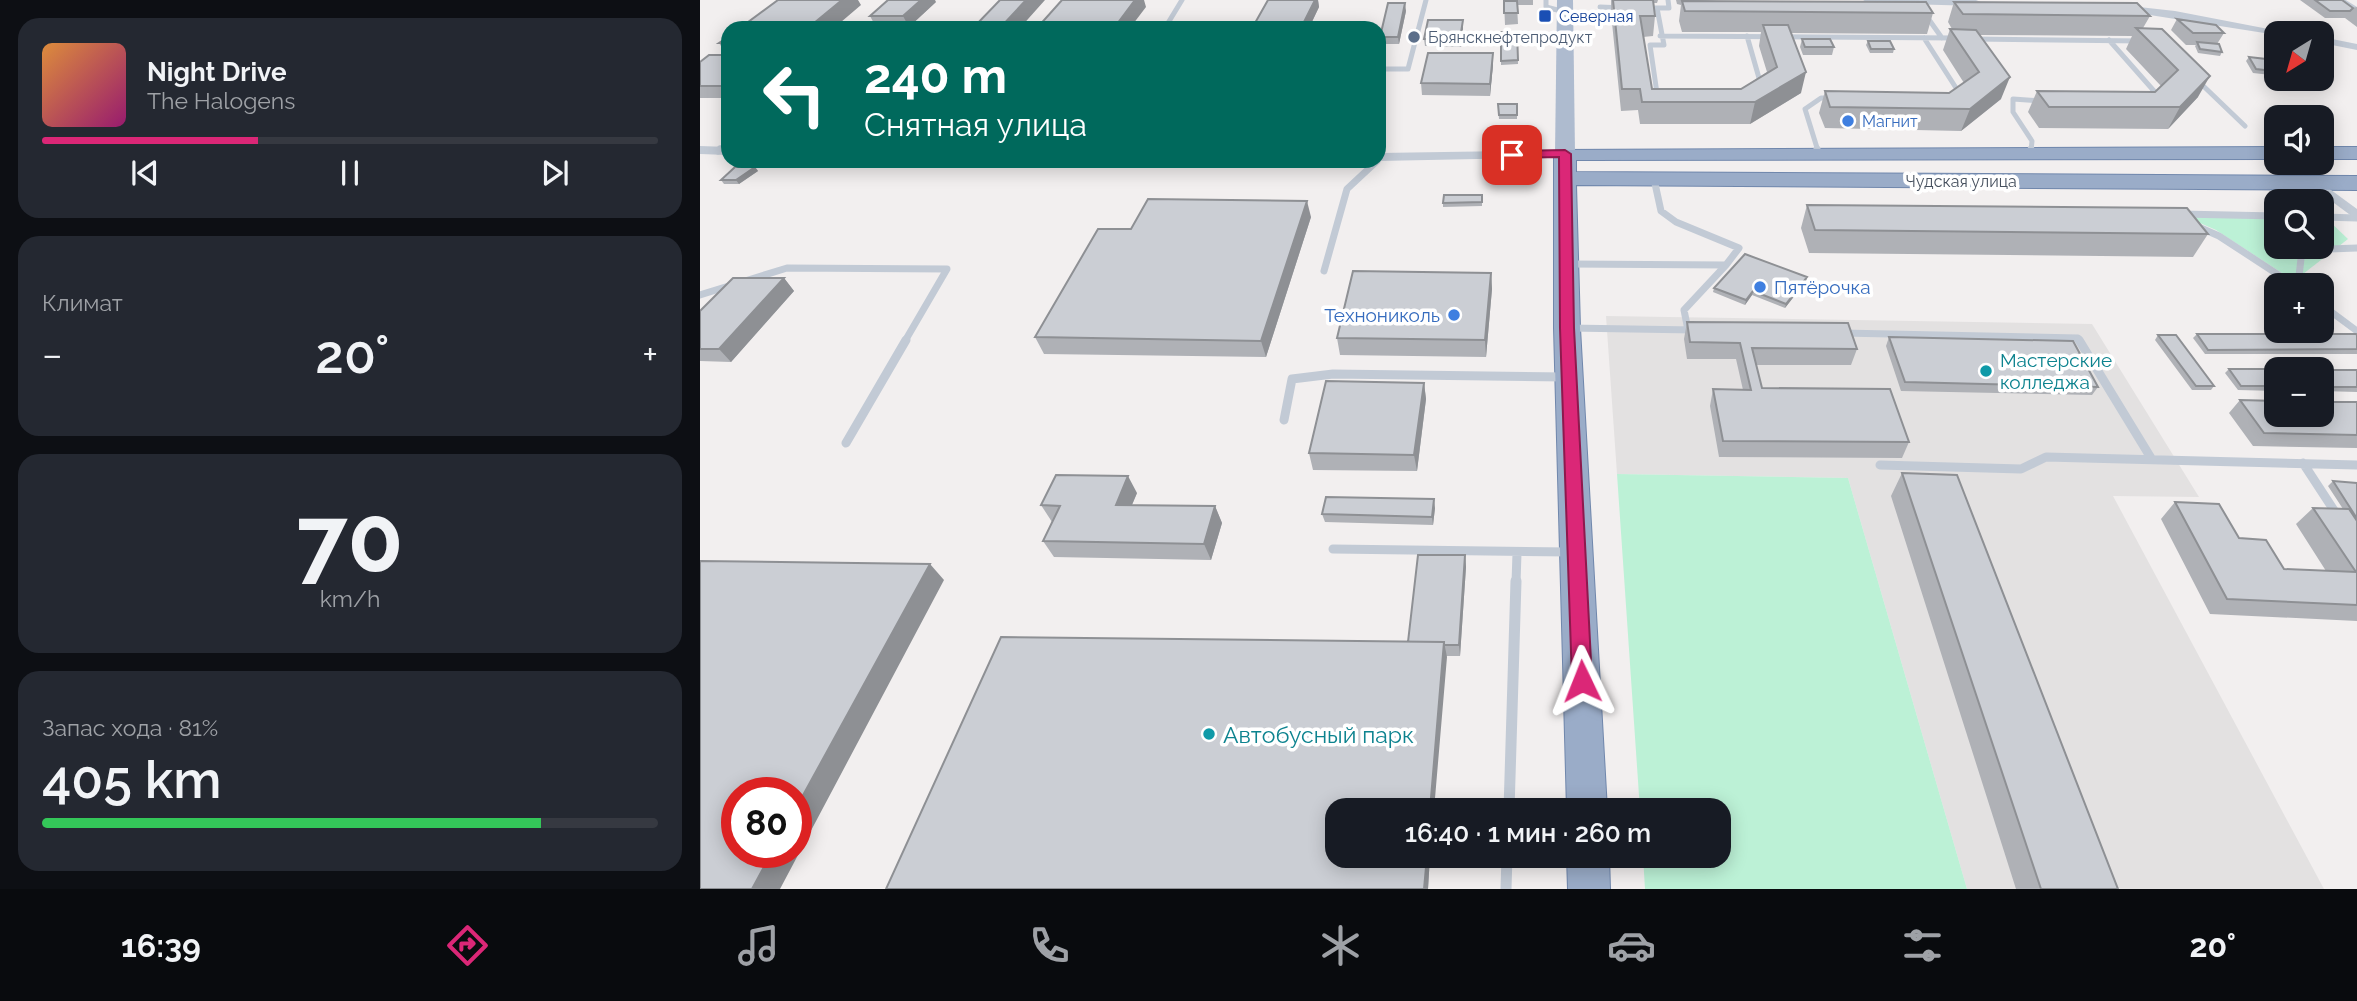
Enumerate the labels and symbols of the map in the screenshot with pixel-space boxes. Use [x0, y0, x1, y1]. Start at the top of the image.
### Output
place label: Северная [1559, 7, 1634, 26]
marker: Северная [1537, 8, 1553, 24]
north arrow [2264, 21, 2334, 91]
place label: Брянскнефтепродукт [1428, 28, 1593, 47]
marker: Брянскнефтепродукт [1406, 29, 1422, 45]
place label: Магнит [1862, 112, 1918, 131]
marker: Магнит [1840, 113, 1856, 129]
pin [1482, 125, 1542, 185]
street label: Чудская улица [1905, 172, 2017, 191]
place label: Пятёрочка [1774, 276, 1871, 298]
marker: Пятёрочка [1752, 279, 1768, 295]
place label: Технониколь [1324, 304, 1440, 326]
marker: Технониколь [1446, 307, 1462, 323]
place label: Мастерские колледжа [2000, 349, 2112, 393]
marker: Мастерские колледжа [1978, 363, 1994, 379]
position arrow [1545, 644, 1619, 718]
place label: Автобусный парк [1223, 721, 1414, 748]
marker: Автобусный парк [1201, 726, 1217, 742]
speed limit sign: 80 [721, 777, 812, 868]

